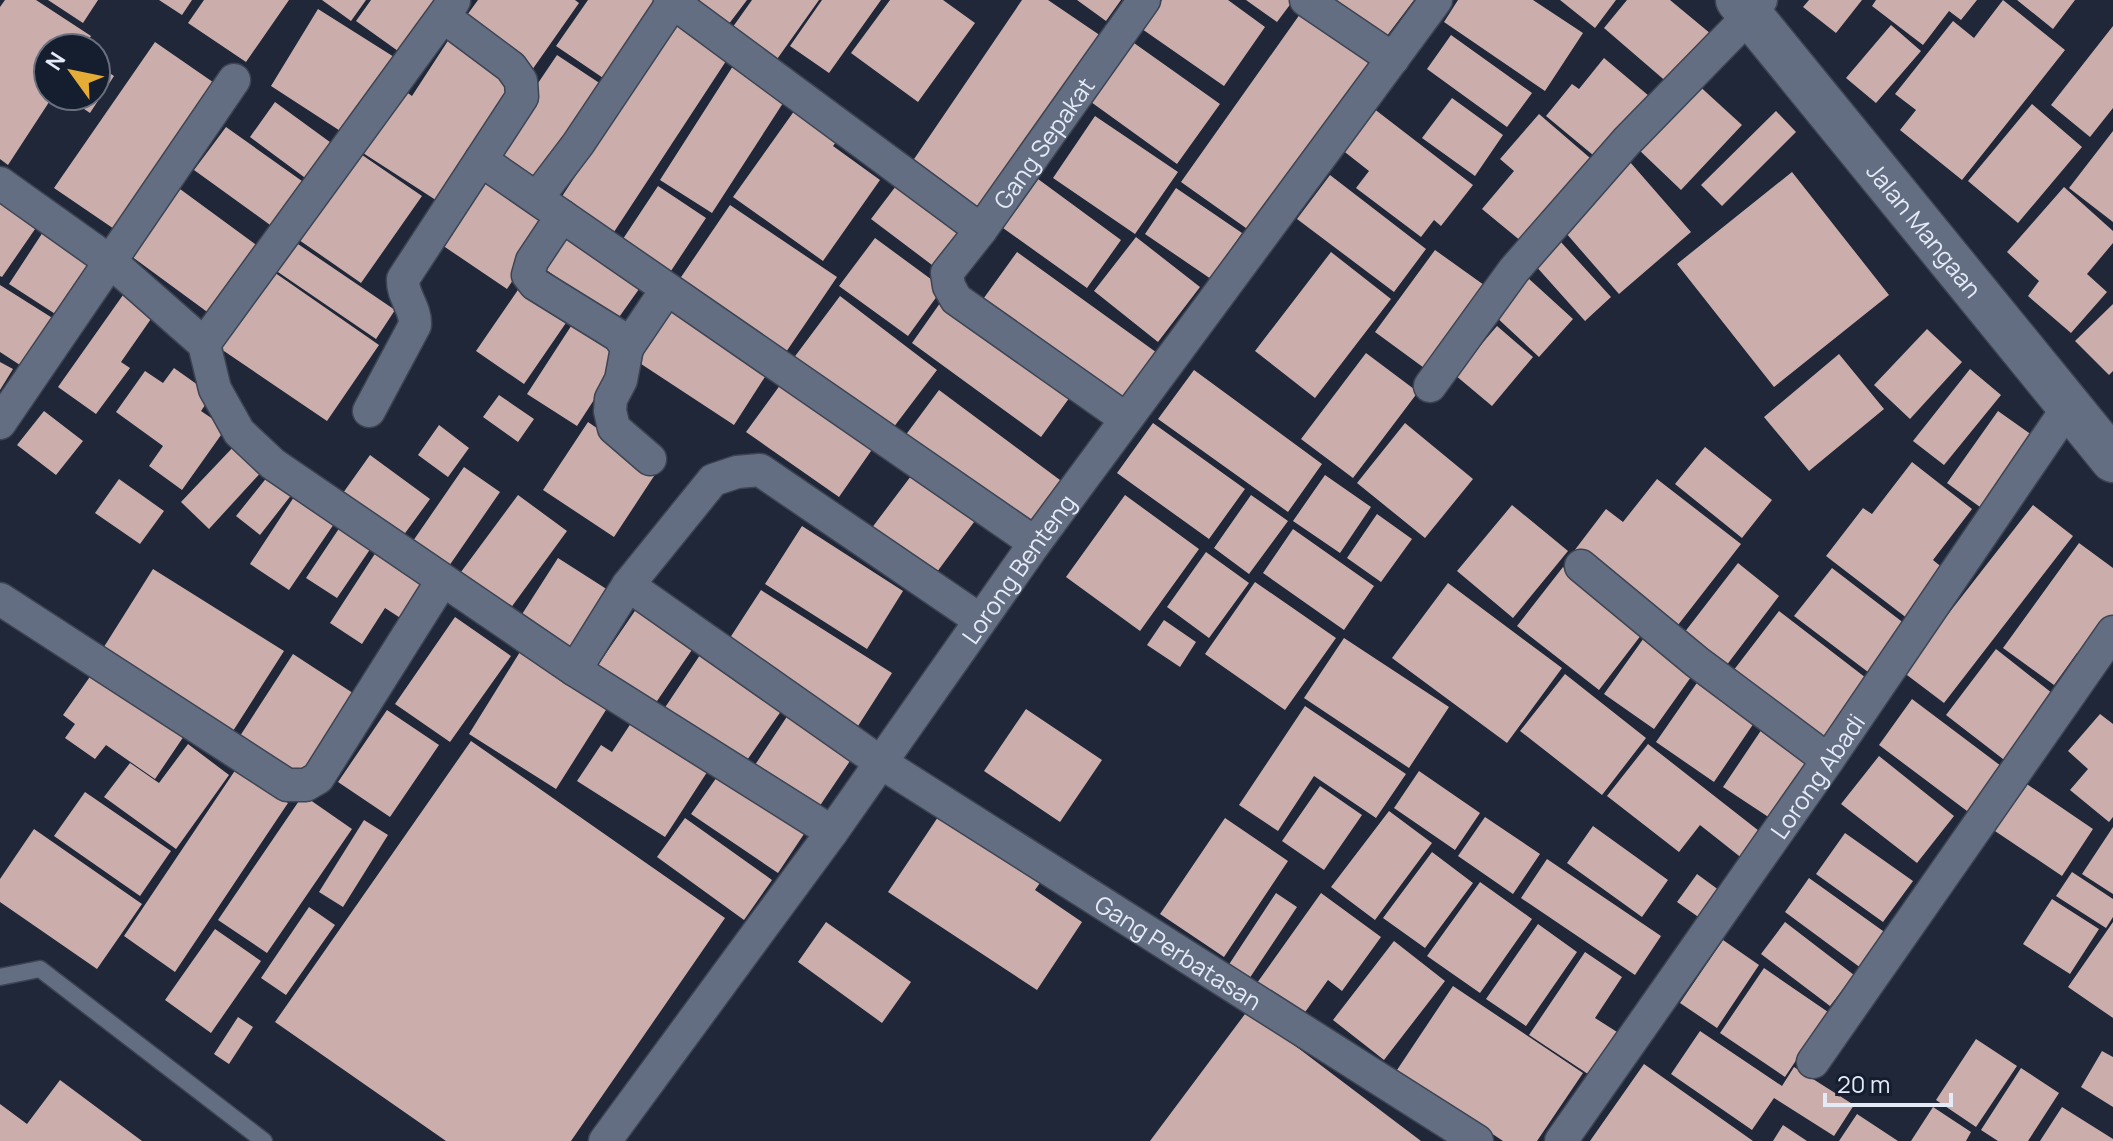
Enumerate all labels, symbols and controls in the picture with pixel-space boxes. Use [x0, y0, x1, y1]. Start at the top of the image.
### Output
north arrow [32, 32, 112, 112]
text: N [38, 46, 72, 76]
street label: Gang Sepakat [985, 70, 1101, 215]
street label: Jalan Mangaan [1860, 155, 1990, 304]
street label: Lorong Benteng [953, 487, 1082, 650]
street label: Lorong Abadi [1762, 707, 1872, 845]
street label: Gang Perbatasan [1089, 886, 1268, 1017]
scale bar [1825, 1057, 1951, 1107]
text: 20 m [1837, 1067, 1890, 1100]

